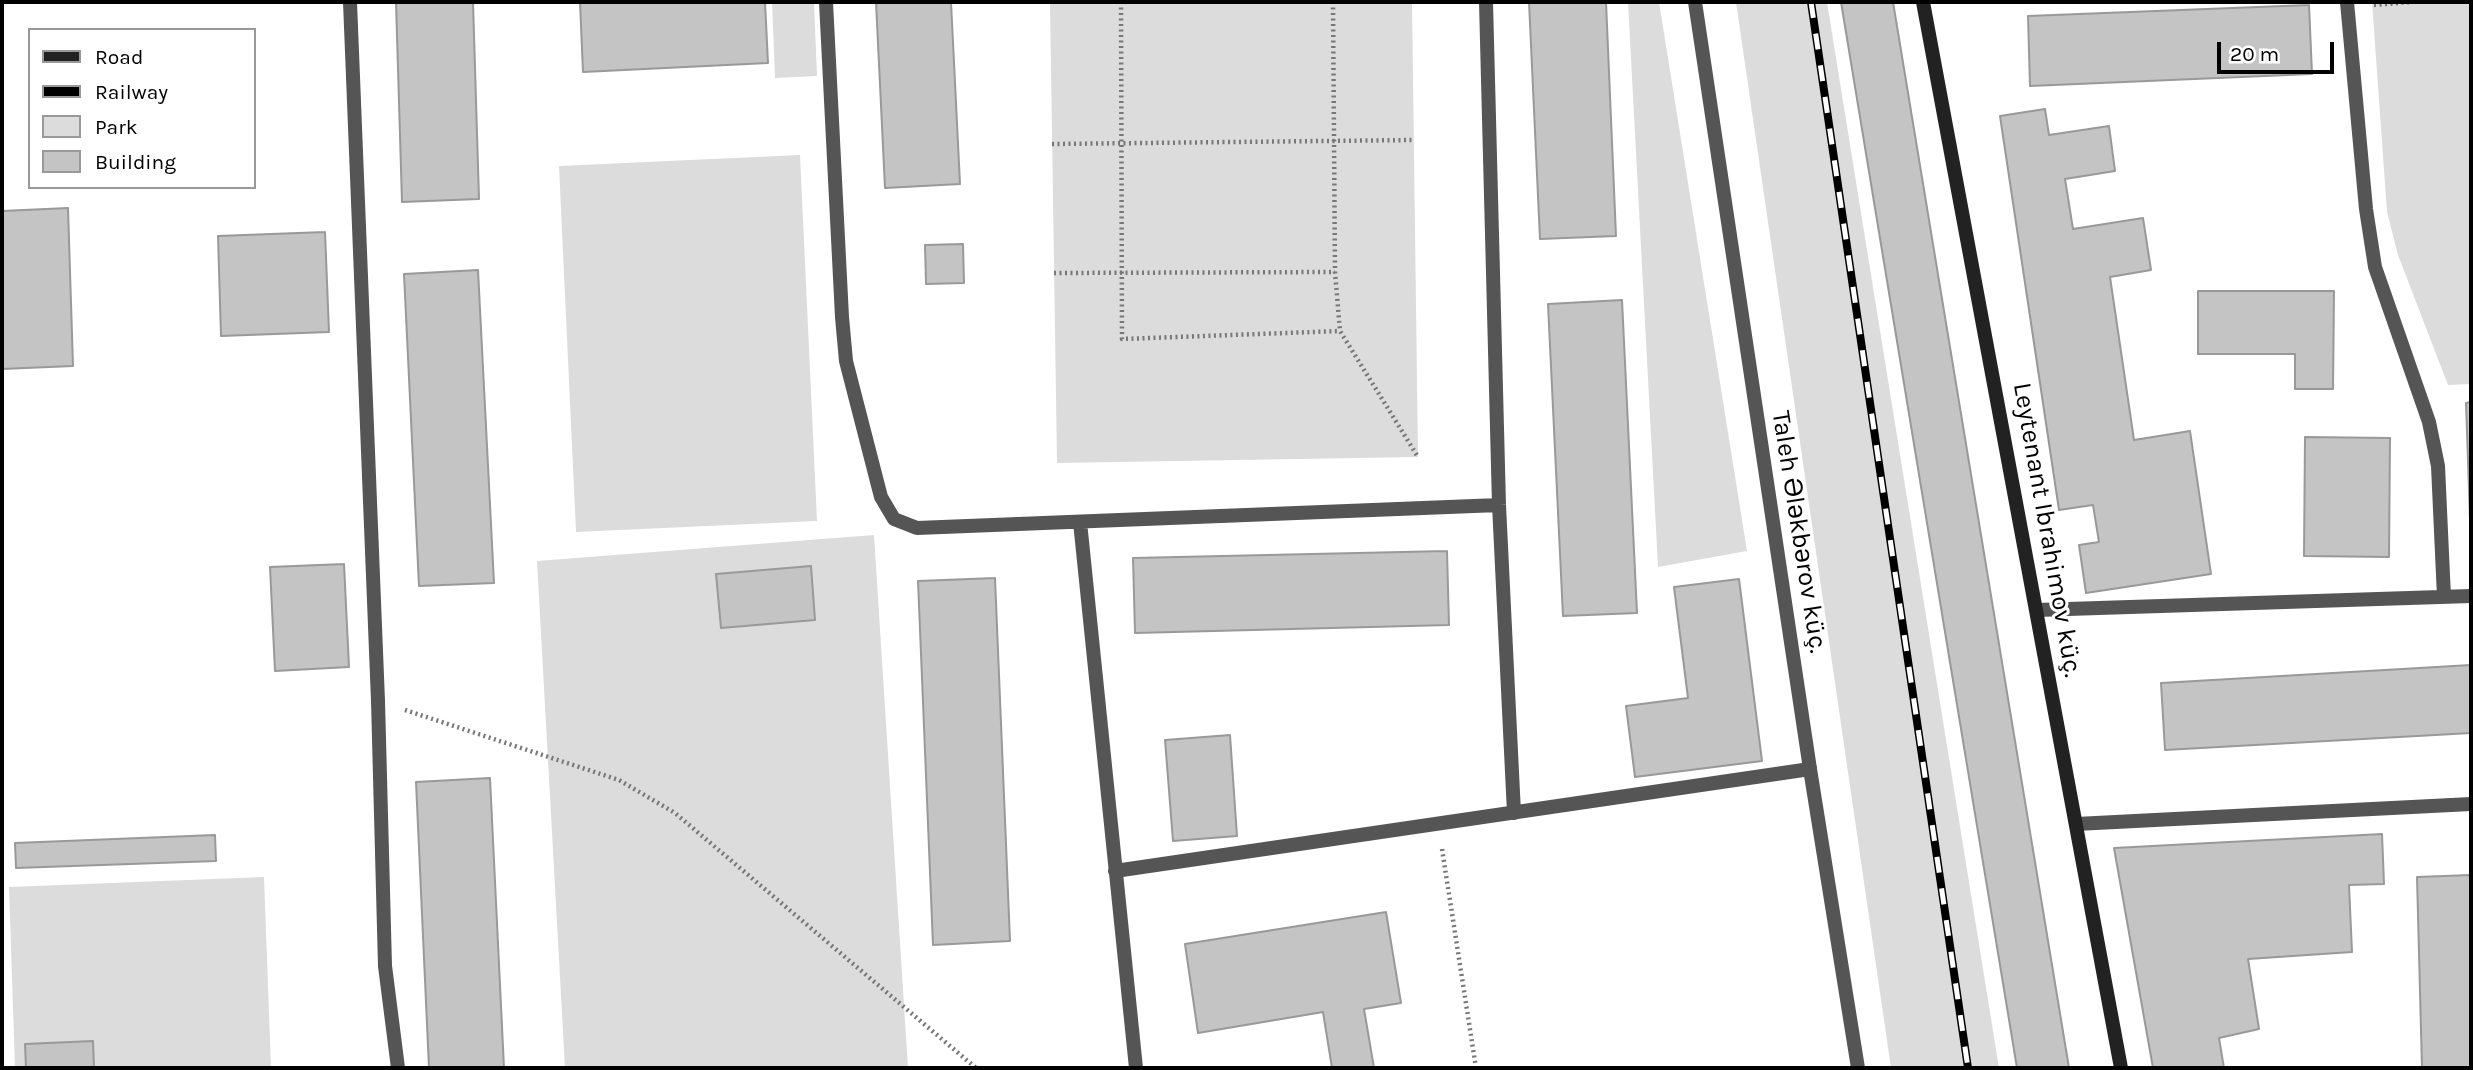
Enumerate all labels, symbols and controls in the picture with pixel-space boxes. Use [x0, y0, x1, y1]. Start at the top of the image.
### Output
legend [28, 28, 256, 189]
scale bar [2221, 28, 2338, 72]
text: 20 m [2230, 42, 2279, 66]
text: Road [95, 45, 143, 69]
text: Railway [95, 80, 168, 104]
text: Park [95, 115, 138, 139]
text: Building [95, 150, 176, 174]
street label: Leytenant Ibrahimov küç. [2006, 380, 2088, 680]
street label: Taleh Ələkbərov küç. [1764, 409, 1834, 655]

